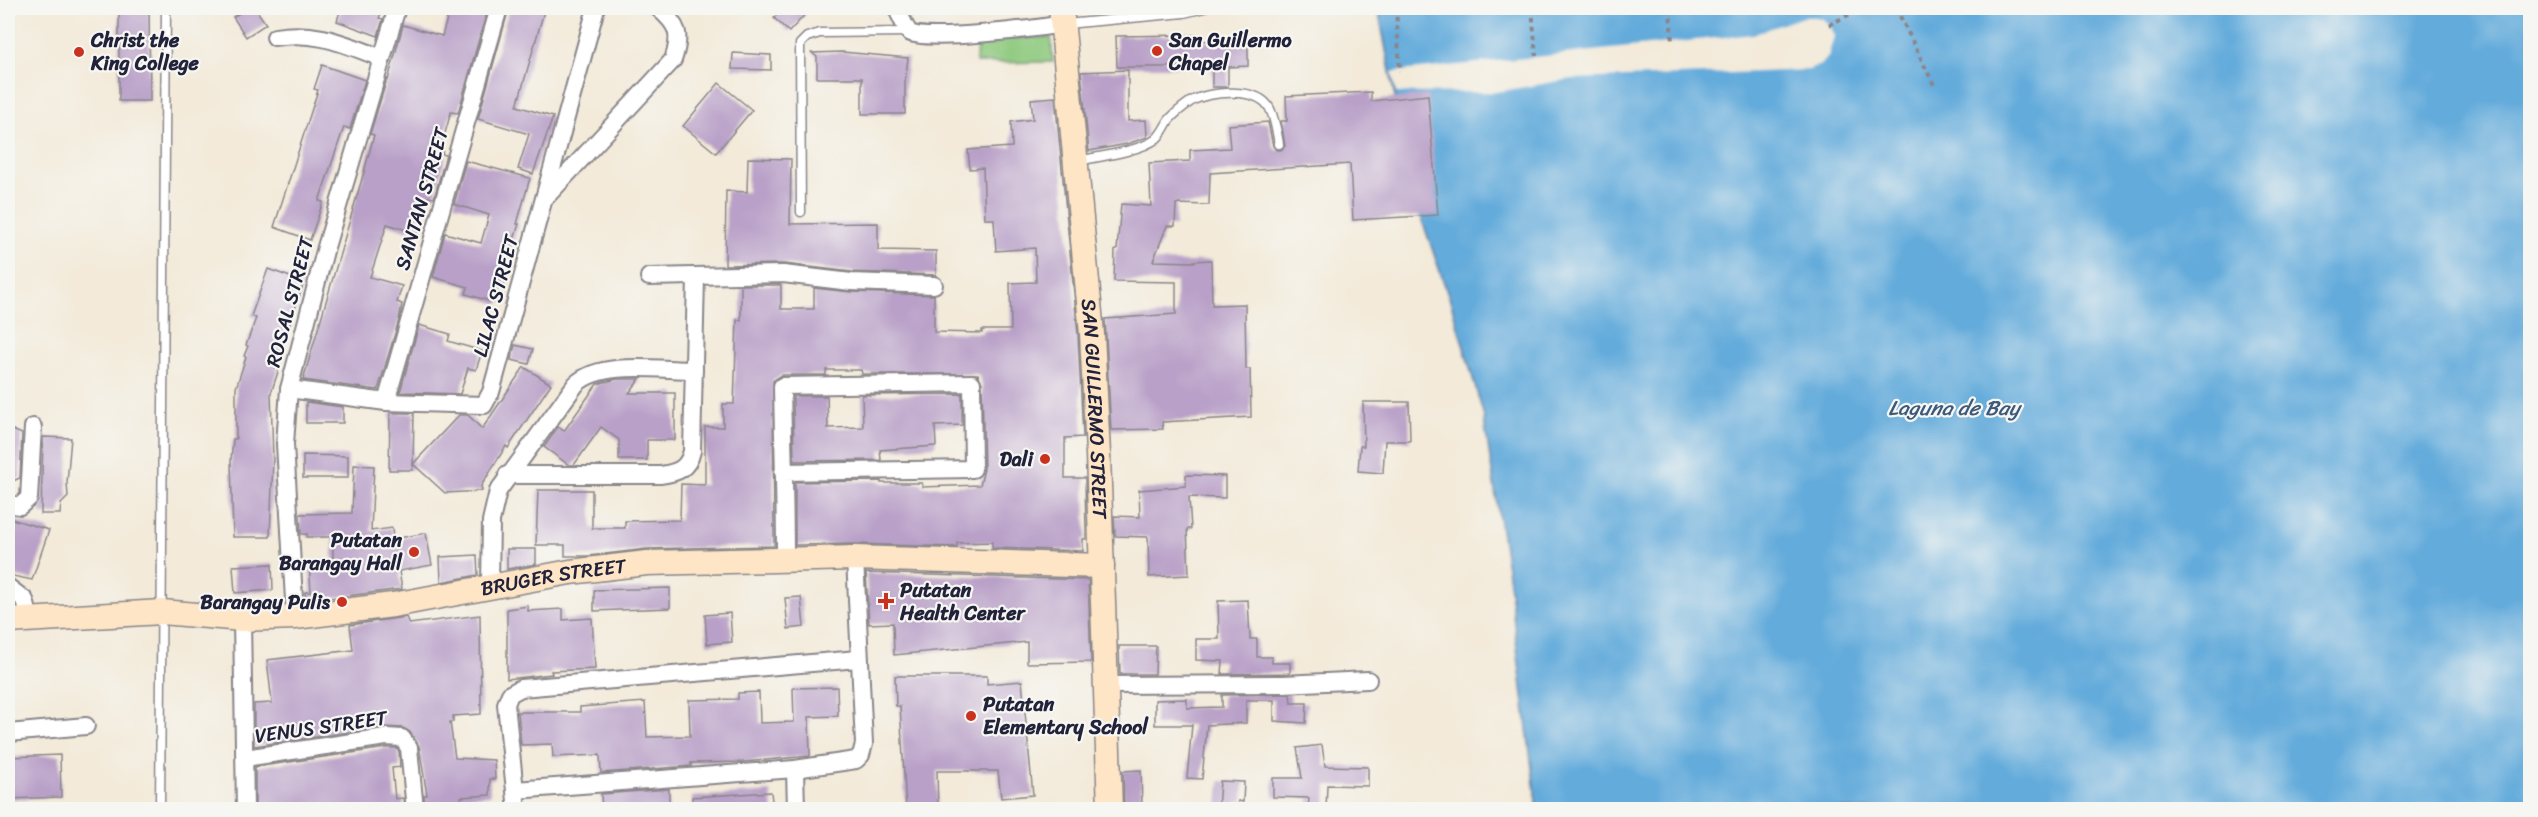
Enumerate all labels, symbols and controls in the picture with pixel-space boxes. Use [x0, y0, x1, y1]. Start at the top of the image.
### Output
place label: Christ the King College [90, 23, 200, 81]
place label: San Guillermo Chapel [1168, 23, 1293, 81]
marker: San Guillermo Chapel [1150, 44, 1164, 58]
marker: Christ the King College [72, 45, 86, 59]
street label: SANTAN STREET [385, 122, 459, 274]
street label: LILAC STREET [463, 229, 530, 361]
street label: ROSAL STREET [256, 231, 325, 371]
street label: SAN GUILLERMO STREET [1071, 297, 1118, 520]
water label: Laguna de Bay [1888, 389, 2023, 427]
place label: Dali [1000, 442, 1034, 477]
marker: Dali [1038, 452, 1052, 466]
place label: Putatan Barangay Hall [279, 523, 403, 581]
marker: Putatan Barangay Hall [407, 545, 421, 559]
street label: BRUGER STREET [478, 548, 629, 606]
place label: Putatan Health Center [899, 573, 1027, 631]
place label: Barangay Pulis [200, 585, 331, 620]
marker: Putatan Health Center [877, 592, 895, 610]
marker: Barangay Pulis [335, 595, 349, 609]
place label: Putatan Elementary School [983, 687, 1149, 745]
street label: VENUS STREET [253, 700, 391, 754]
marker: Putatan Elementary School [964, 709, 978, 723]

